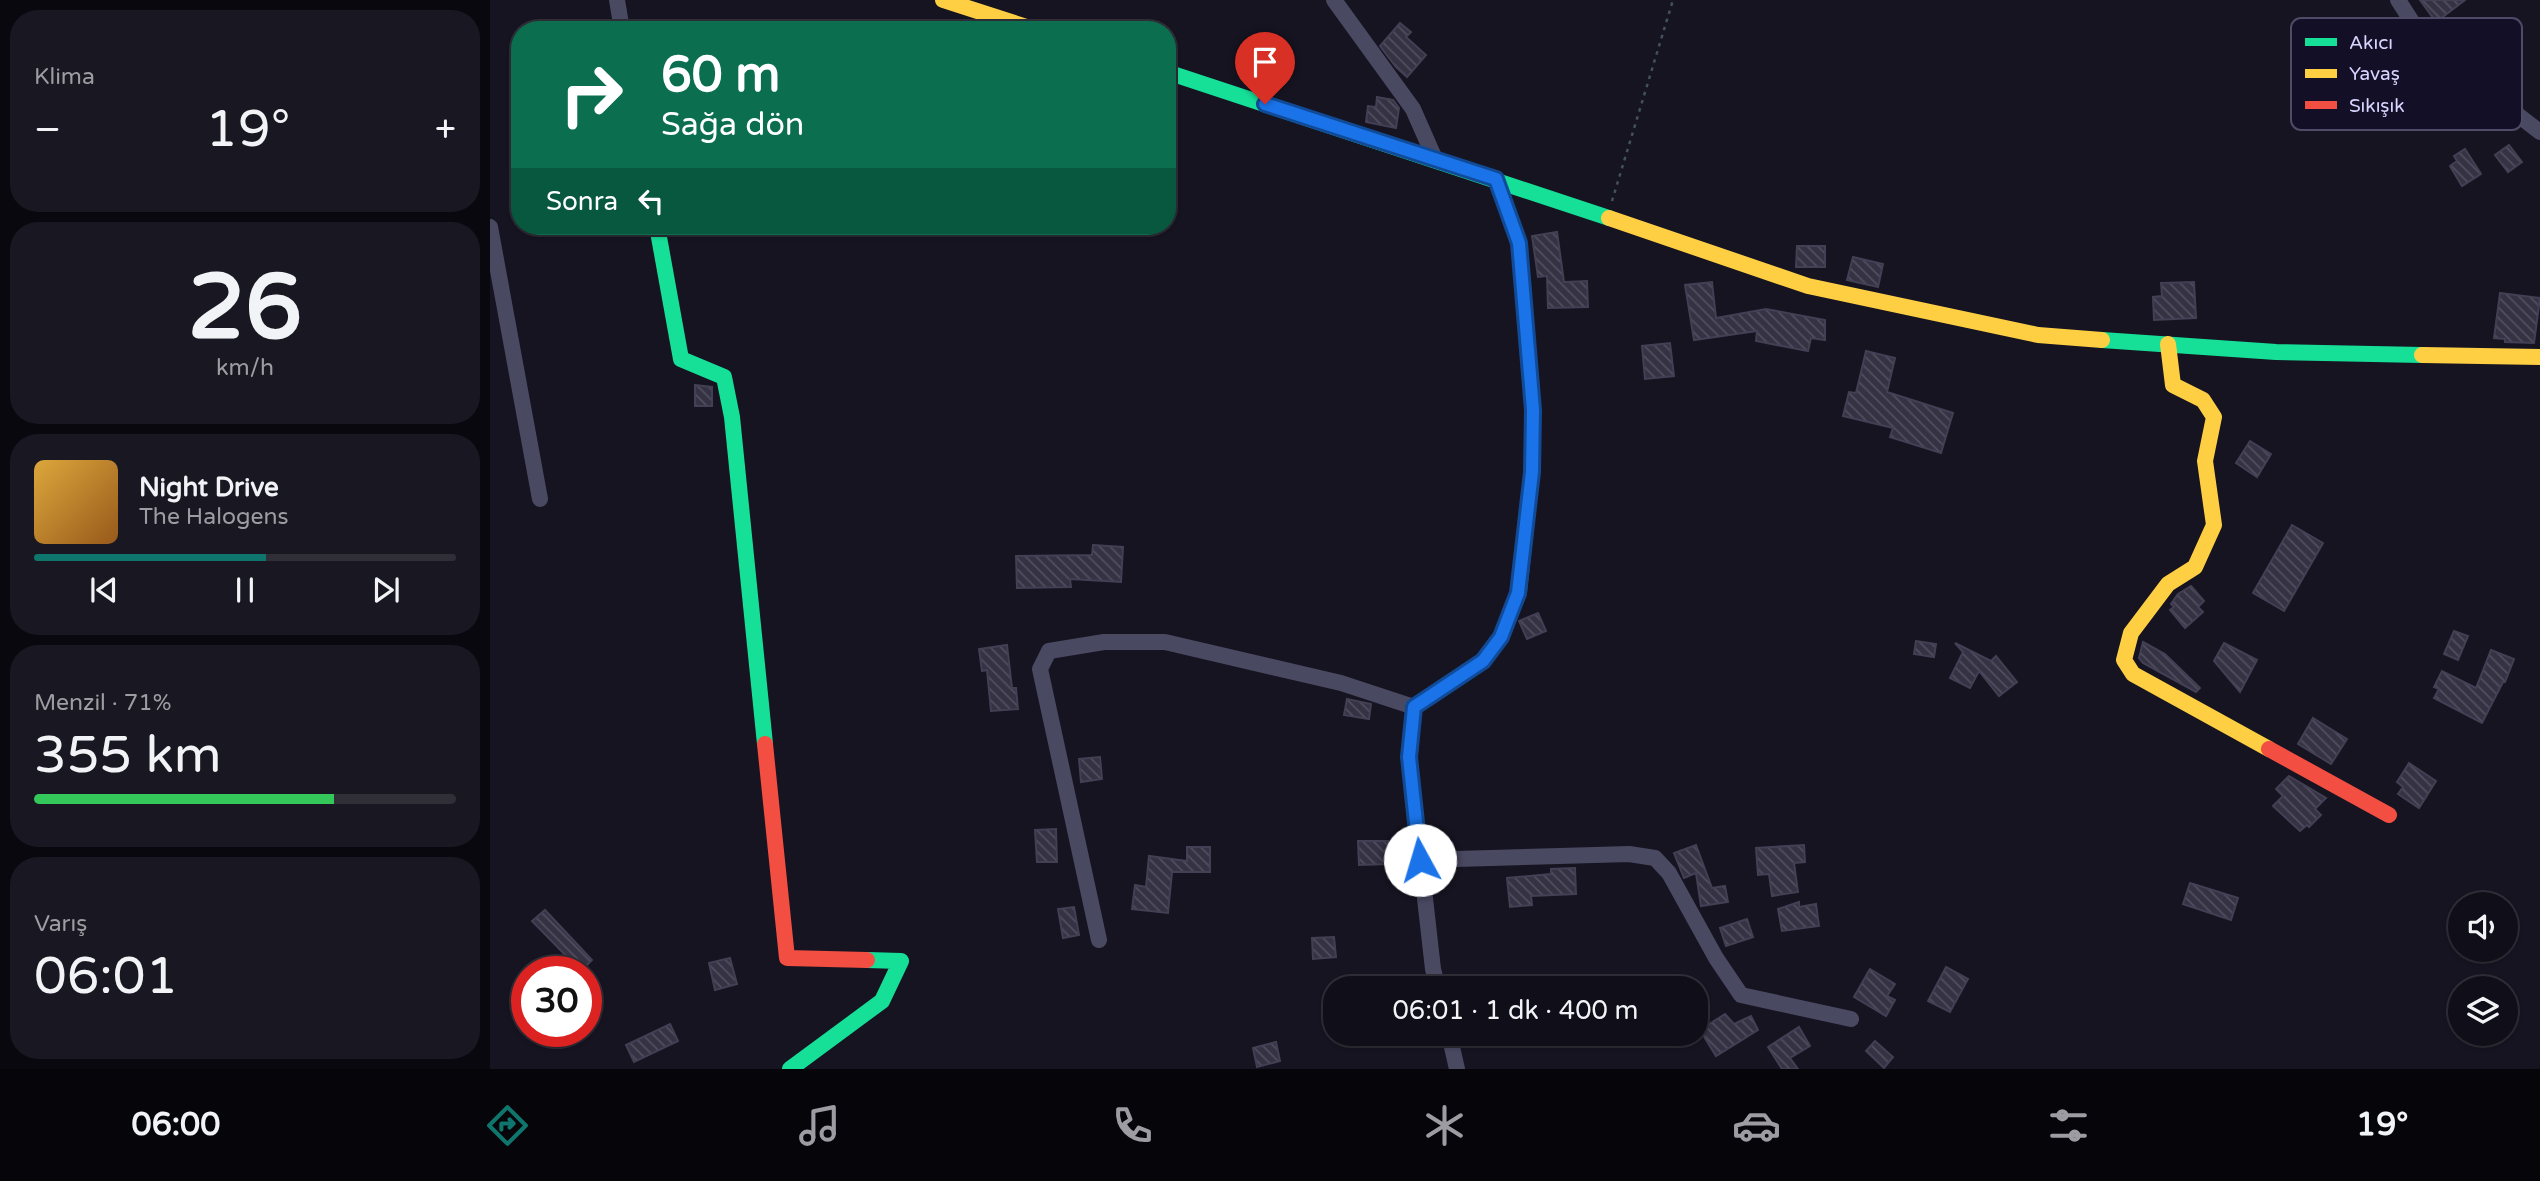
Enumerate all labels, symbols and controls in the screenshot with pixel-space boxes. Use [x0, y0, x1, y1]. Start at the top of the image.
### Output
legend [2291, 18, 2522, 130]
pin [1235, 32, 1295, 104]
text: Akıcı [2349, 32, 2393, 54]
icon: arrive [1246, 43, 1284, 81]
text: 60 m [661, 46, 780, 105]
icon: right [546, 49, 637, 140]
text: Klima [34, 63, 95, 91]
text: Yavaş [2349, 63, 2400, 85]
text: Sıkışık [2349, 95, 2405, 117]
text: 19° [205, 98, 290, 161]
text: Sağa dön [661, 106, 804, 144]
text: − [34, 107, 61, 153]
text: + [435, 107, 456, 153]
icon: left [632, 182, 670, 220]
text: Sonra [546, 186, 618, 217]
text: 26 [188, 253, 302, 363]
text: km/h [216, 354, 274, 382]
text: Night Drive [139, 472, 279, 503]
text: The Halogens [139, 503, 288, 531]
icon: previous [85, 571, 123, 609]
icon: pause [226, 571, 264, 609]
icon: next [367, 571, 405, 609]
text: Menzil · 71% [34, 689, 171, 717]
text: 355 km [34, 724, 222, 787]
position arrow [1383, 823, 1457, 897]
map controls [2448, 892, 2518, 1046]
button: sound [2448, 892, 2518, 962]
text: Varış [34, 910, 87, 938]
text: 06:01 [34, 945, 178, 1008]
speed limit sign: 30 [511, 956, 602, 1047]
button: layers [2448, 976, 2518, 1046]
text: 06:01 · 1 dk · 400 m [1393, 995, 1638, 1026]
icon: directions [483, 1101, 532, 1150]
icon: music [795, 1101, 844, 1150]
icon: phone [1108, 1101, 1157, 1150]
icon: climate [1420, 1101, 1469, 1150]
icon: car [1732, 1101, 1781, 1150]
icon: filters [2044, 1101, 2093, 1150]
text: 06:00 [132, 1106, 220, 1144]
text: 19° [2356, 1106, 2408, 1144]

